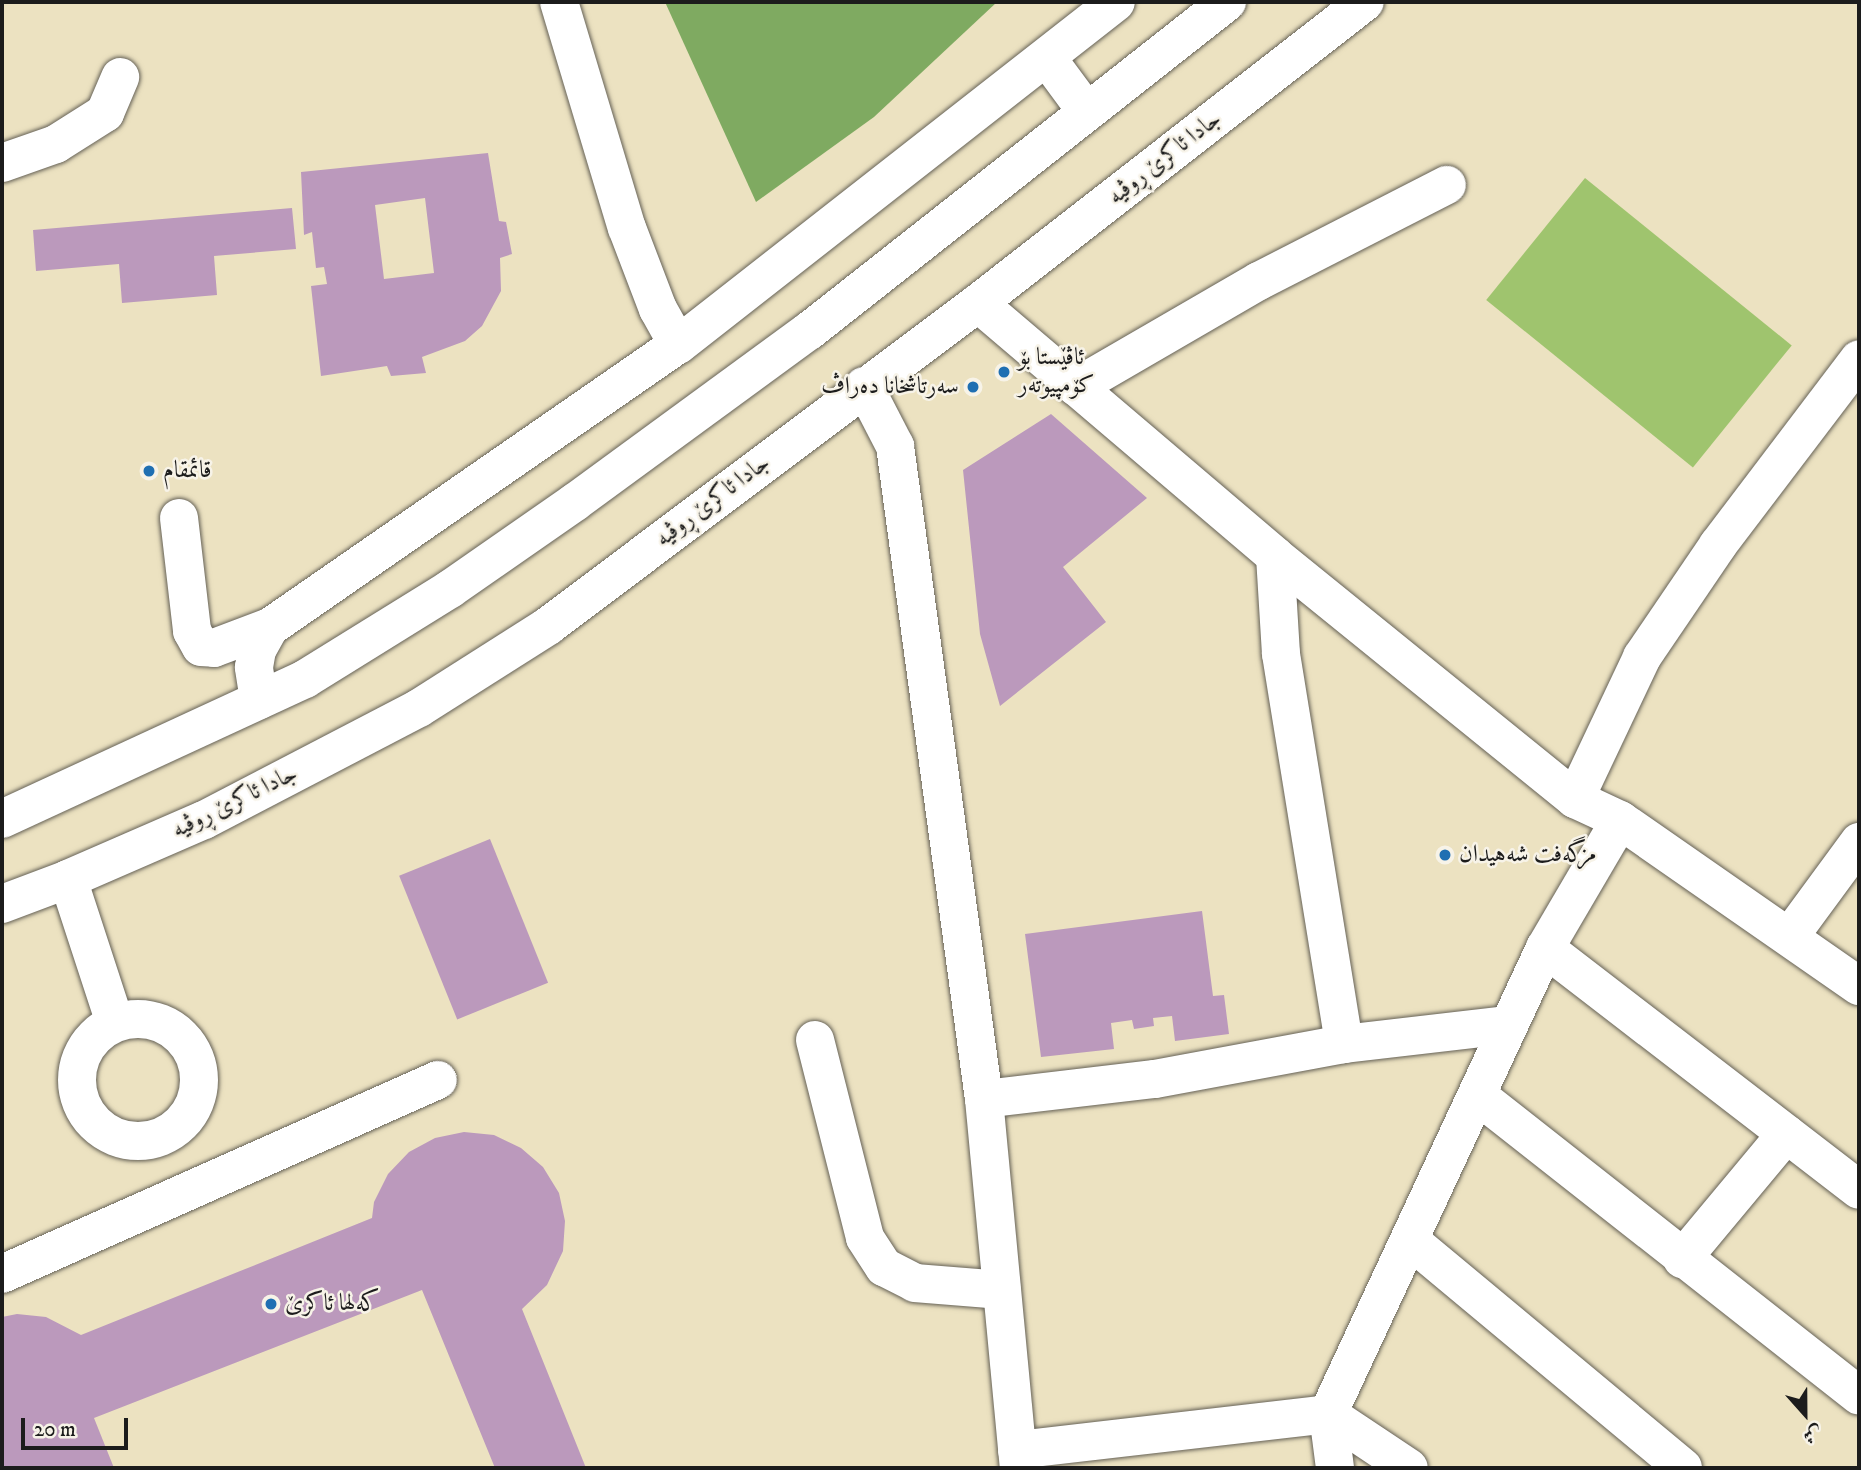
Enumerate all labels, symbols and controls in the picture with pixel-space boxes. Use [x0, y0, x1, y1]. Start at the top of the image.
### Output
street label: جادا ئاکرێ ڕوڤیە [1102, 105, 1228, 211]
place label: ئاڤێستا بۆ کۆمپیوتەر [1018, 344, 1095, 400]
marker: ئاڤێستا بۆ کۆمپیوتەر [996, 364, 1012, 380]
place label: سەرتاشخانا دەراڤ [821, 373, 959, 401]
marker: سەرتاشخانا دەراڤ [965, 379, 981, 395]
street label: جادا ئاکرێ ڕوڤیە [650, 449, 776, 553]
place label: قائمقام [163, 457, 212, 485]
marker: قائمقام [141, 463, 157, 479]
street label: جادا ئاکرێ ڕوڤیە [167, 759, 303, 845]
place label: مزگەفت شه‌هيدان [1459, 841, 1597, 869]
marker: مزگەفت شه‌هيدان [1437, 847, 1453, 863]
place label: کەلها ئاکرێ [285, 1290, 380, 1318]
marker: کەلها ئاکرێ [263, 1296, 279, 1312]
north arrow [1770, 1379, 1840, 1449]
scale bar [24, 1404, 131, 1448]
text: 20 m [34, 1417, 76, 1443]
text: ش [1800, 1420, 1826, 1448]

